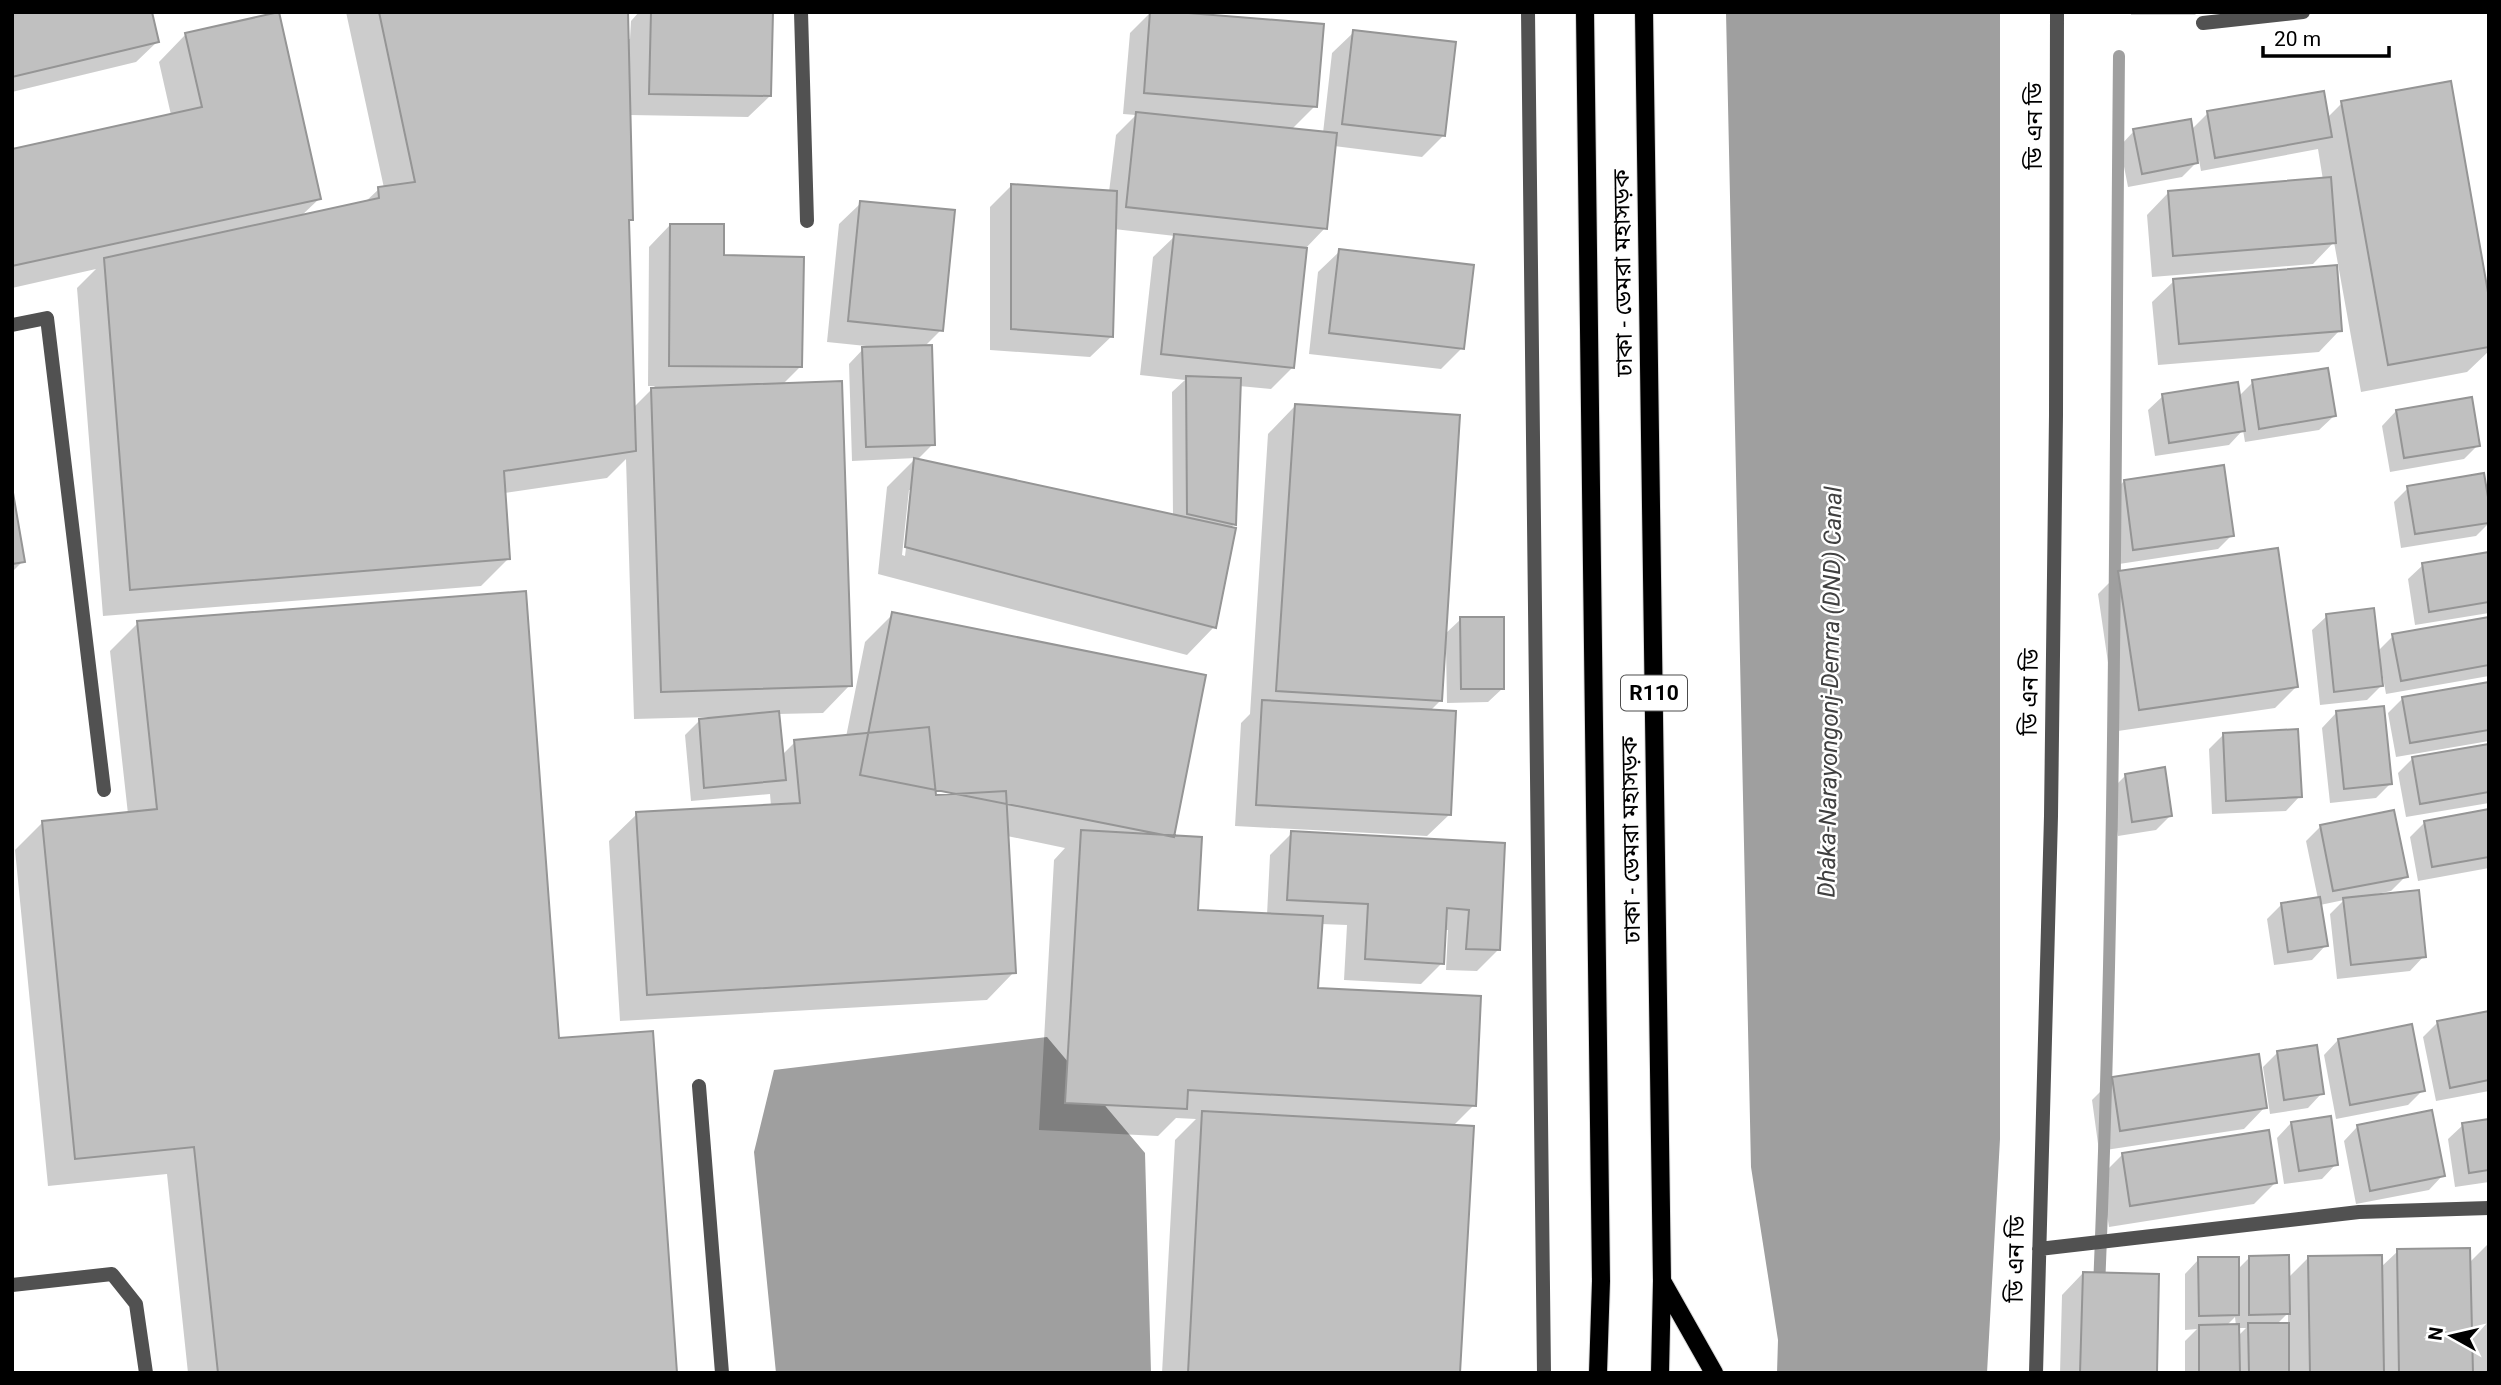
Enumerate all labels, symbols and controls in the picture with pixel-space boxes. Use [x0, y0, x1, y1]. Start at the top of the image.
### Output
scale bar [2263, 14, 2389, 58]
text: 20 m [2274, 27, 2321, 51]
street label: ডি এন ডি [2021, 82, 2048, 171]
street label: ঢাকা - ডেমরা মহাসড়ক [1608, 169, 1638, 378]
water label: Dhaka-Narayongonj-Demra (DND) Canal [1812, 486, 1848, 898]
street label: ডি এন ডি [2016, 648, 2044, 737]
road number: R110 [1621, 676, 1687, 710]
street label: ঢাকা - ডেমরা মহাসড়ক [1616, 736, 1646, 945]
street label: ডি এন ডি [2002, 1215, 2030, 1304]
north arrow [2417, 1301, 2487, 1371]
text: N [2423, 1325, 2448, 1342]

